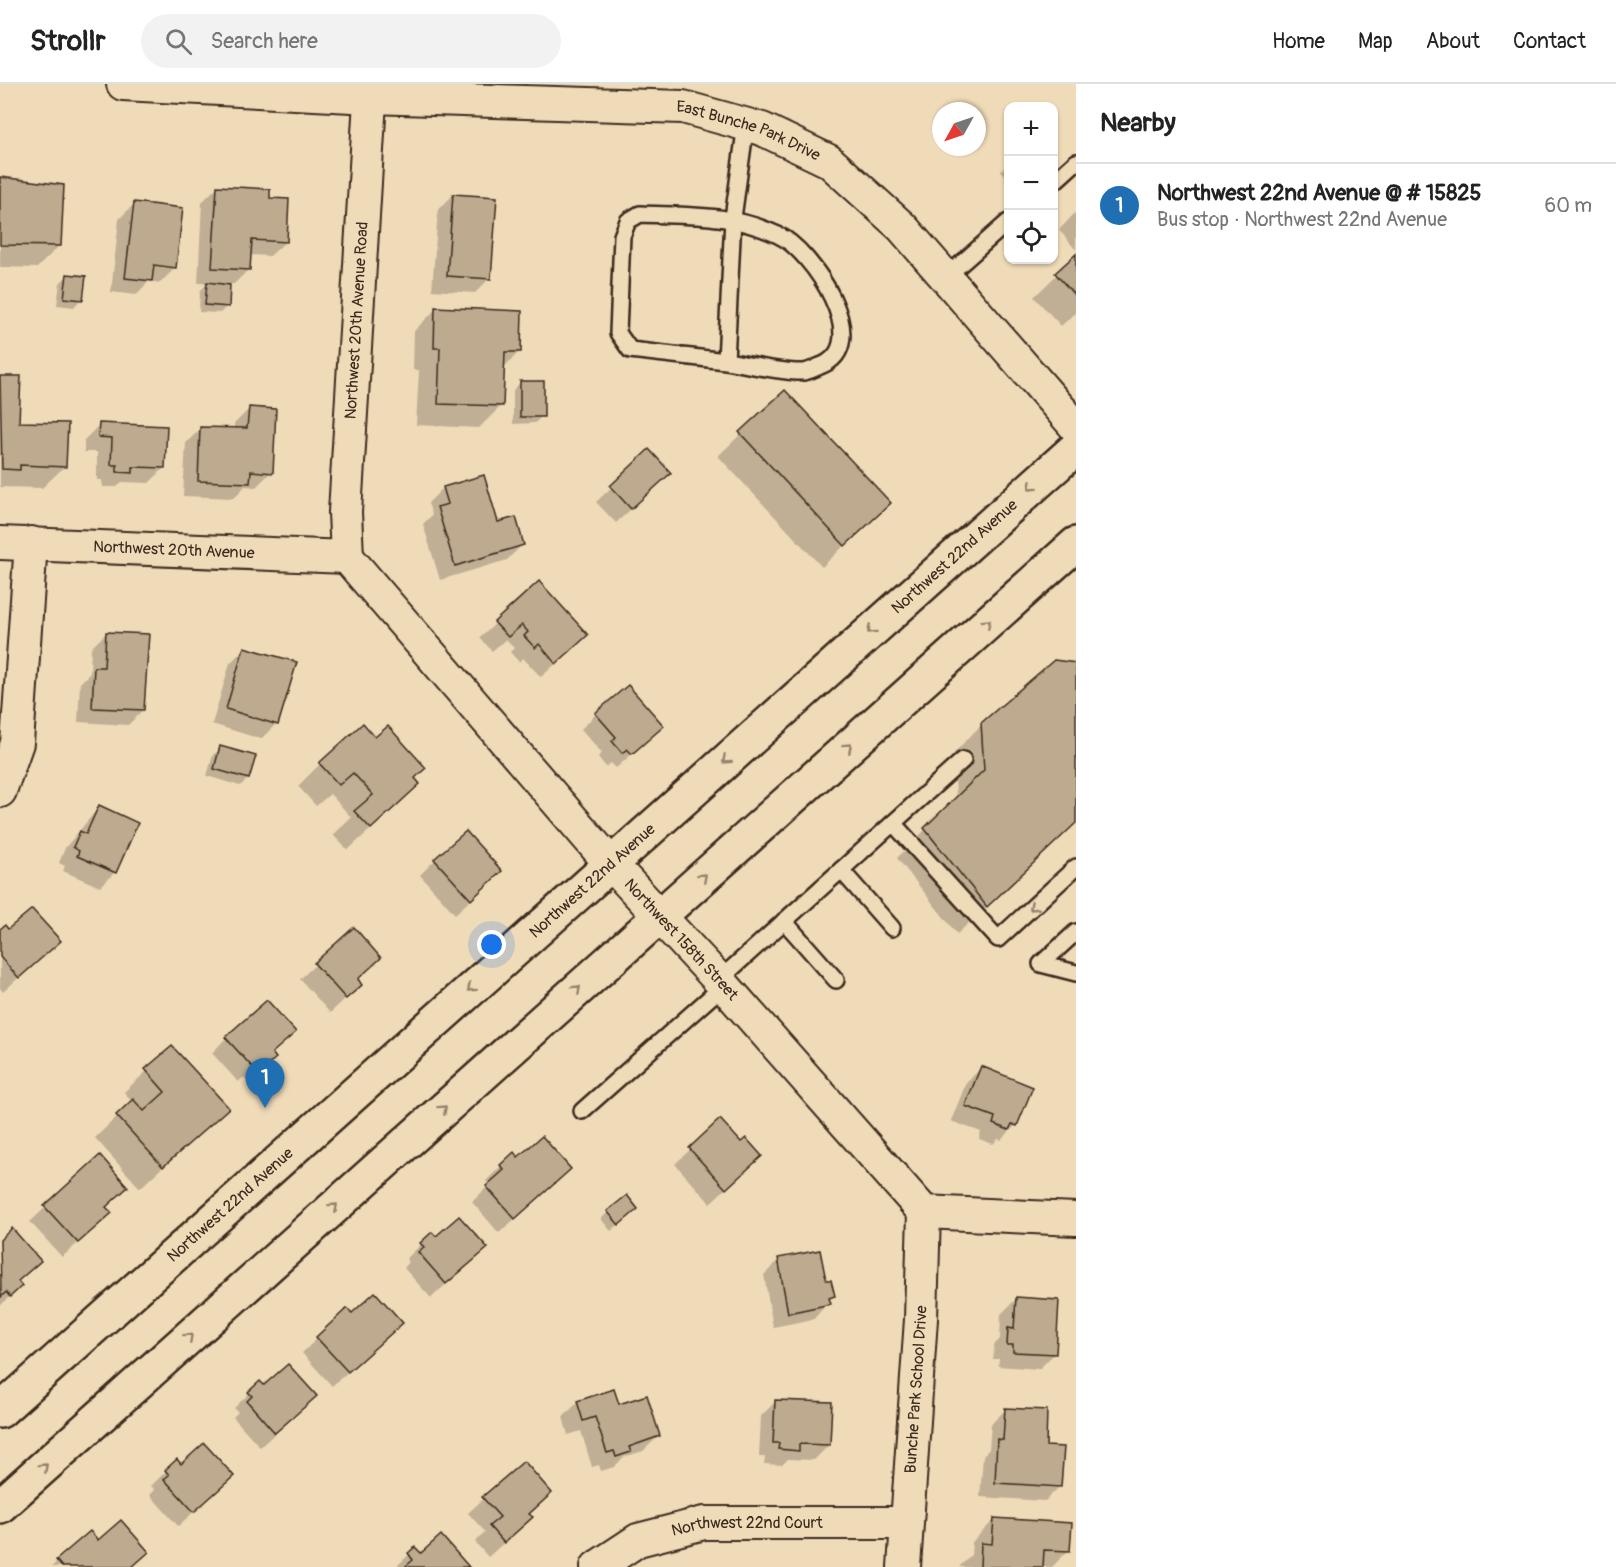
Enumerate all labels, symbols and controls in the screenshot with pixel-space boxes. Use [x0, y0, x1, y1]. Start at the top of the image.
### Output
search box [141, 14, 561, 68]
text: Strollr [30, 24, 105, 59]
icon: search [162, 25, 195, 58]
text: Search here [210, 27, 318, 55]
text: Home [1272, 28, 1325, 55]
text: Map [1358, 28, 1393, 55]
text: About [1426, 28, 1480, 55]
text: Contact [1513, 28, 1586, 55]
street label: East Bunche Park Drive [676, 97, 824, 165]
north arrow [932, 102, 986, 156]
map controls [1004, 102, 1058, 264]
button: + [1004, 102, 1058, 156]
text: Nearby [1100, 107, 1176, 139]
button: − [1004, 156, 1058, 210]
text: Northwest 22nd Avenue @ # 15825 [1157, 179, 1482, 207]
text: 1 [1116, 193, 1123, 218]
text: 60 m [1545, 193, 1592, 218]
text: Bus stop · Northwest 22nd Avenue [1157, 207, 1447, 232]
button: locate [1004, 210, 1058, 264]
street label: Northwest 20th Avenue Road [341, 221, 373, 420]
one-way arrow [1029, 479, 1039, 490]
street label: Northwest 22nd Avenue [887, 495, 1022, 618]
street label: Northwest 20th Avenue [93, 537, 255, 563]
one-way arrow [980, 619, 991, 630]
one-way arrow [867, 623, 878, 634]
one-way arrow [841, 743, 852, 754]
one-way arrow [722, 753, 733, 764]
street label: Northwest 22nd Avenue [525, 819, 660, 942]
one-way arrow [696, 873, 706, 884]
street label: Northwest 158th Street [620, 875, 743, 1005]
one-way arrow [1029, 900, 1040, 911]
your location [477, 930, 506, 959]
one-way arrow [467, 981, 478, 992]
one-way arrow [570, 985, 581, 996]
pin: 1 [246, 1058, 284, 1108]
one-way arrow [436, 1105, 447, 1116]
street label: Northwest 22nd Avenue [163, 1143, 298, 1267]
one-way arrow [327, 1203, 338, 1214]
street label: Bunche Park School Drive [900, 1305, 931, 1474]
one-way arrow [182, 1333, 193, 1344]
one-way arrow [37, 1463, 47, 1474]
street label: Northwest 22nd Court [669, 1513, 823, 1541]

